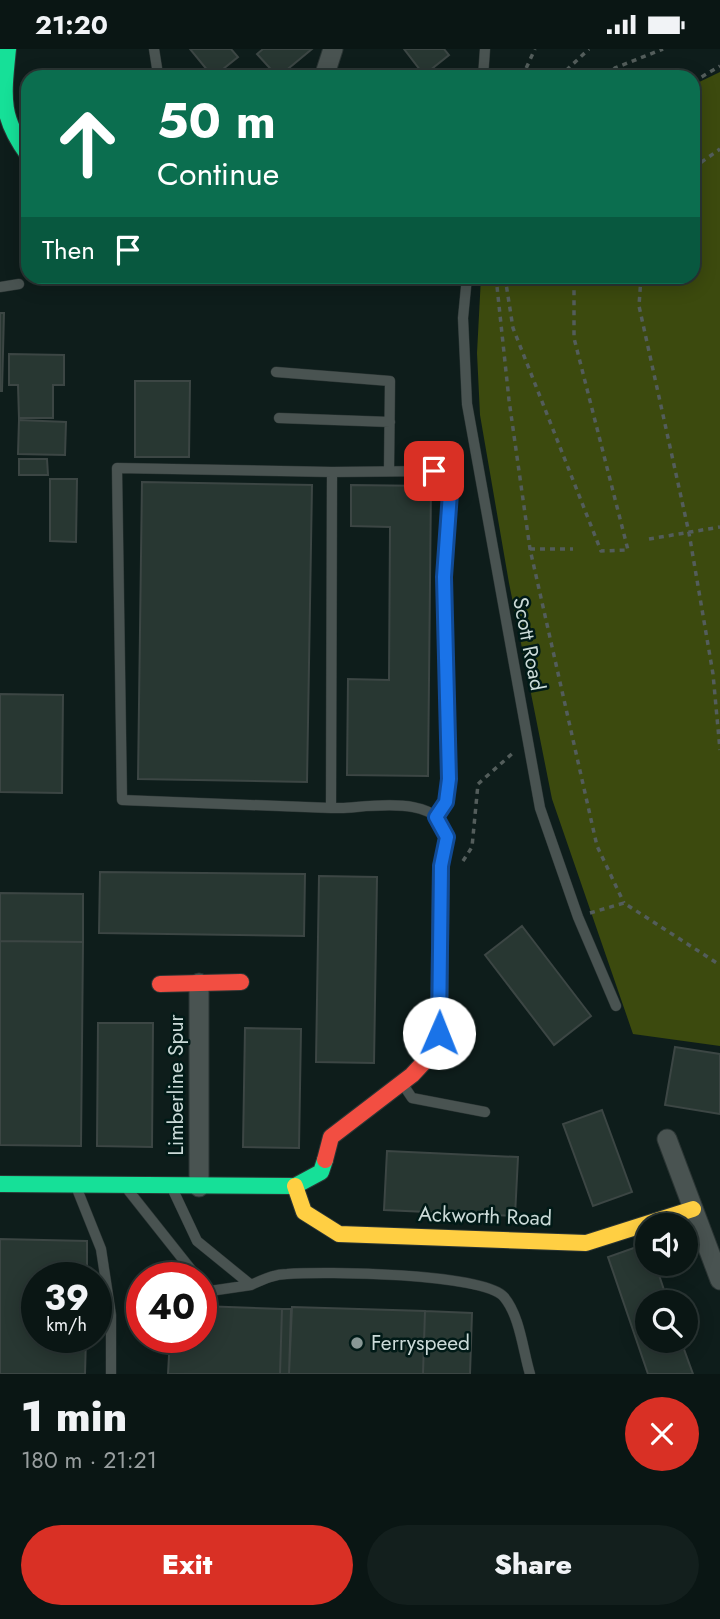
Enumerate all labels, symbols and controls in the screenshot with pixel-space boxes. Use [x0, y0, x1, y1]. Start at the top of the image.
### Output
text: 21:20 [35, 6, 108, 44]
text: 50 m [157, 86, 276, 156]
icon: ahead [42, 98, 133, 189]
text: Continue [157, 151, 279, 197]
text: Then [42, 231, 95, 269]
icon: arrive [109, 231, 147, 269]
pin [404, 441, 464, 501]
icon: arrive [415, 452, 453, 490]
street label: Scott Road [505, 595, 553, 693]
position arrow [402, 996, 476, 1070]
street label: Limberline Spur [161, 1014, 191, 1156]
street label: Ackworth Road [418, 1199, 552, 1233]
map controls [635, 1213, 698, 1353]
button: sound [635, 1213, 698, 1276]
speed limit sign: 40 [126, 1262, 217, 1353]
text: 39 [44, 1273, 89, 1323]
button: search [635, 1290, 698, 1353]
text: km/h [46, 1312, 87, 1338]
place label: Ferryspeed [371, 1328, 470, 1358]
marker: Ferryspeed [349, 1335, 365, 1351]
text: 1 min [21, 1386, 127, 1447]
button: close [625, 1397, 699, 1471]
text: 180 m · 21:21 [21, 1443, 157, 1477]
button: Exit [21, 1525, 353, 1605]
button: Share [367, 1525, 699, 1605]

